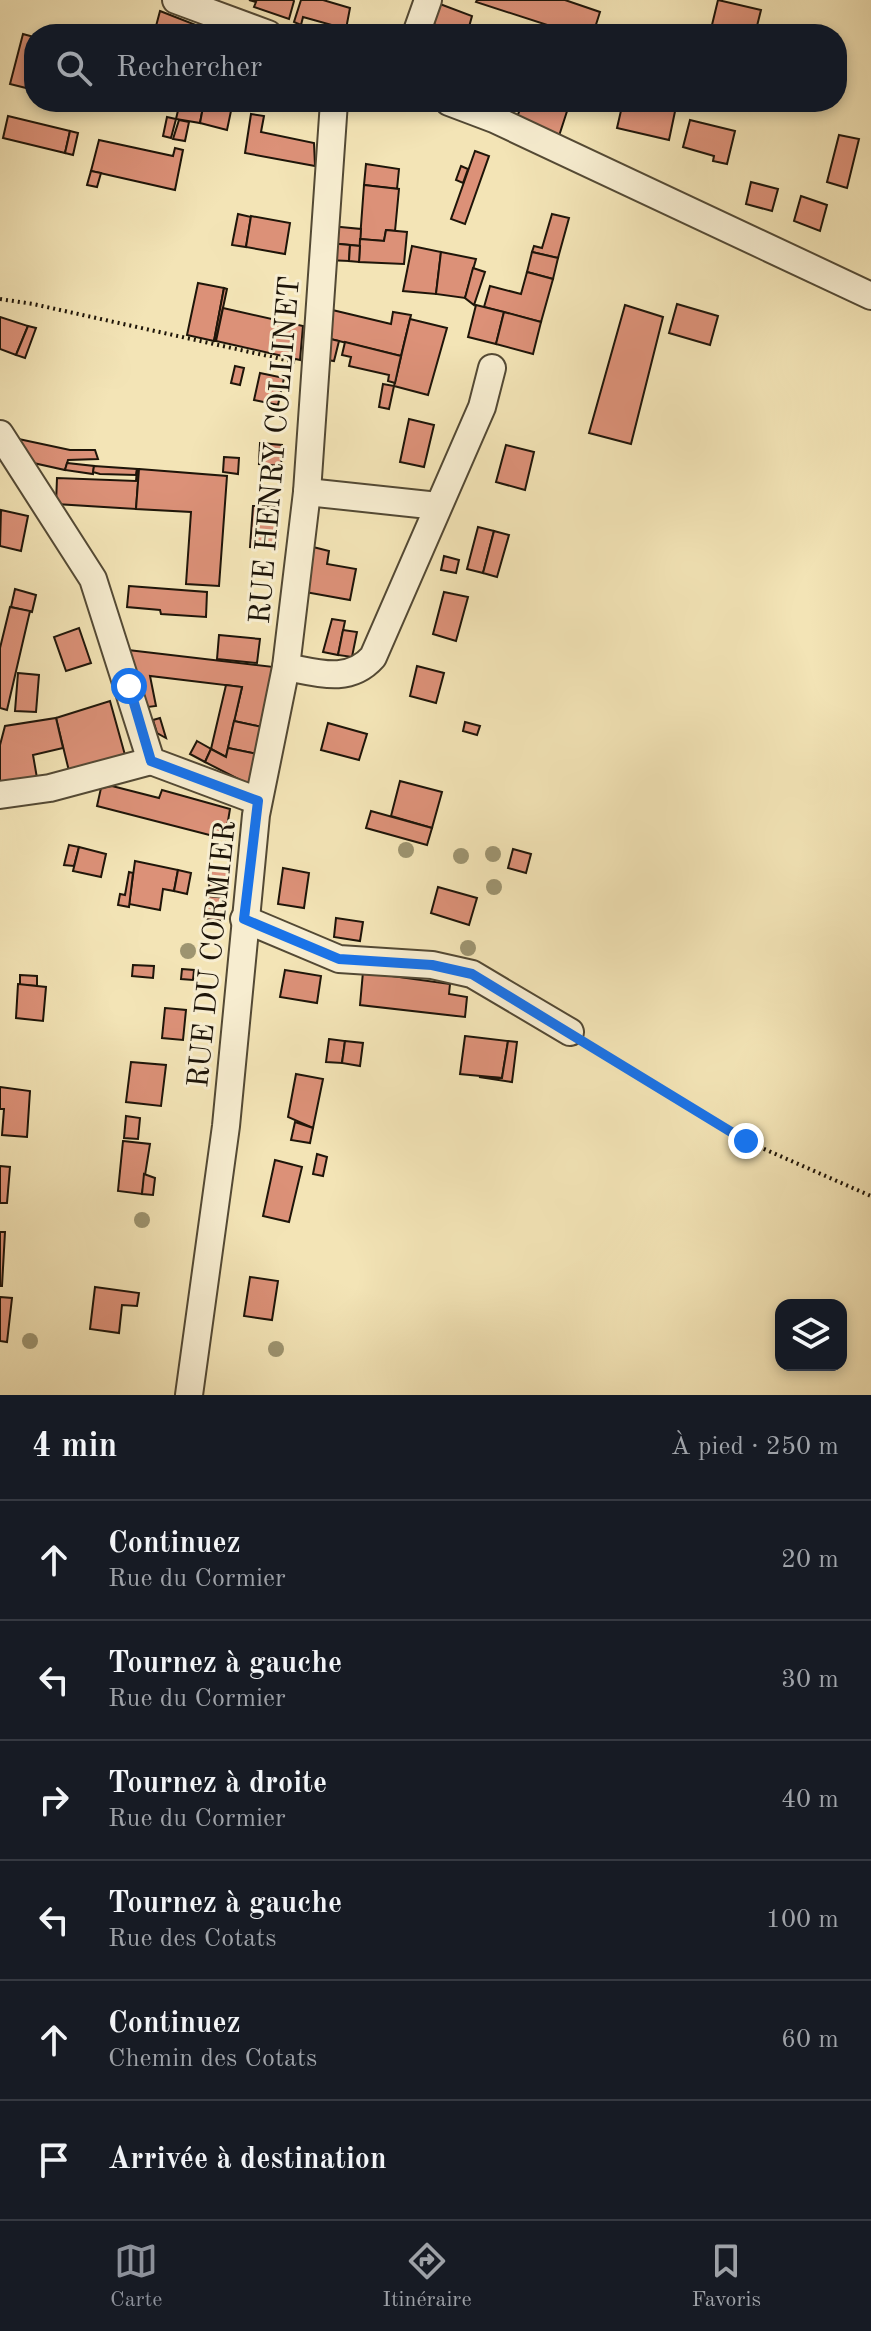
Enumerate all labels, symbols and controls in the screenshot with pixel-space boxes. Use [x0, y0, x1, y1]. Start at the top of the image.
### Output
search box [24, 24, 847, 112]
icon: search [52, 46, 96, 90]
text: Rechercher [116, 53, 262, 83]
street label: RUE HENRY COLLINET [246, 275, 306, 625]
route start [111, 668, 147, 704]
street label: RUE DU CORMIER [184, 819, 242, 1089]
route end [728, 1123, 764, 1159]
map controls [775, 1299, 847, 1371]
button: layers [775, 1299, 847, 1371]
text: 4 min [32, 1430, 117, 1464]
text: À pied · 250 m [671, 1434, 839, 1460]
text: Continuez [108, 1529, 241, 1559]
icon: ahead [32, 1538, 76, 1582]
text: 20 m [781, 1547, 839, 1573]
text: Rue du Cormier [108, 1566, 286, 1592]
text: Tournez à gauche [108, 1649, 342, 1679]
icon: left [32, 1658, 76, 1702]
text: 30 m [781, 1667, 839, 1693]
text: Rue du Cormier [108, 1686, 286, 1712]
text: Tournez à droite [108, 1769, 327, 1799]
icon: right [32, 1778, 76, 1822]
text: 40 m [781, 1787, 839, 1813]
text: Rue du Cormier [108, 1806, 286, 1832]
text: Tournez à gauche [108, 1889, 342, 1919]
icon: left [32, 1898, 76, 1942]
text: 100 m [766, 1907, 839, 1933]
text: Rue des Cotats [108, 1926, 276, 1952]
text: Continuez [108, 2009, 241, 2039]
icon: ahead [32, 2018, 76, 2062]
text: 60 m [781, 2027, 839, 2053]
text: Chemin des Cotats [108, 2046, 317, 2072]
icon: arrive [32, 2138, 76, 2182]
text: Arrivée à destination [108, 2145, 387, 2175]
tab: Carte [110, 2239, 162, 2314]
tab: Itinéraire [382, 2239, 472, 2314]
tab: Favoris [691, 2239, 761, 2314]

